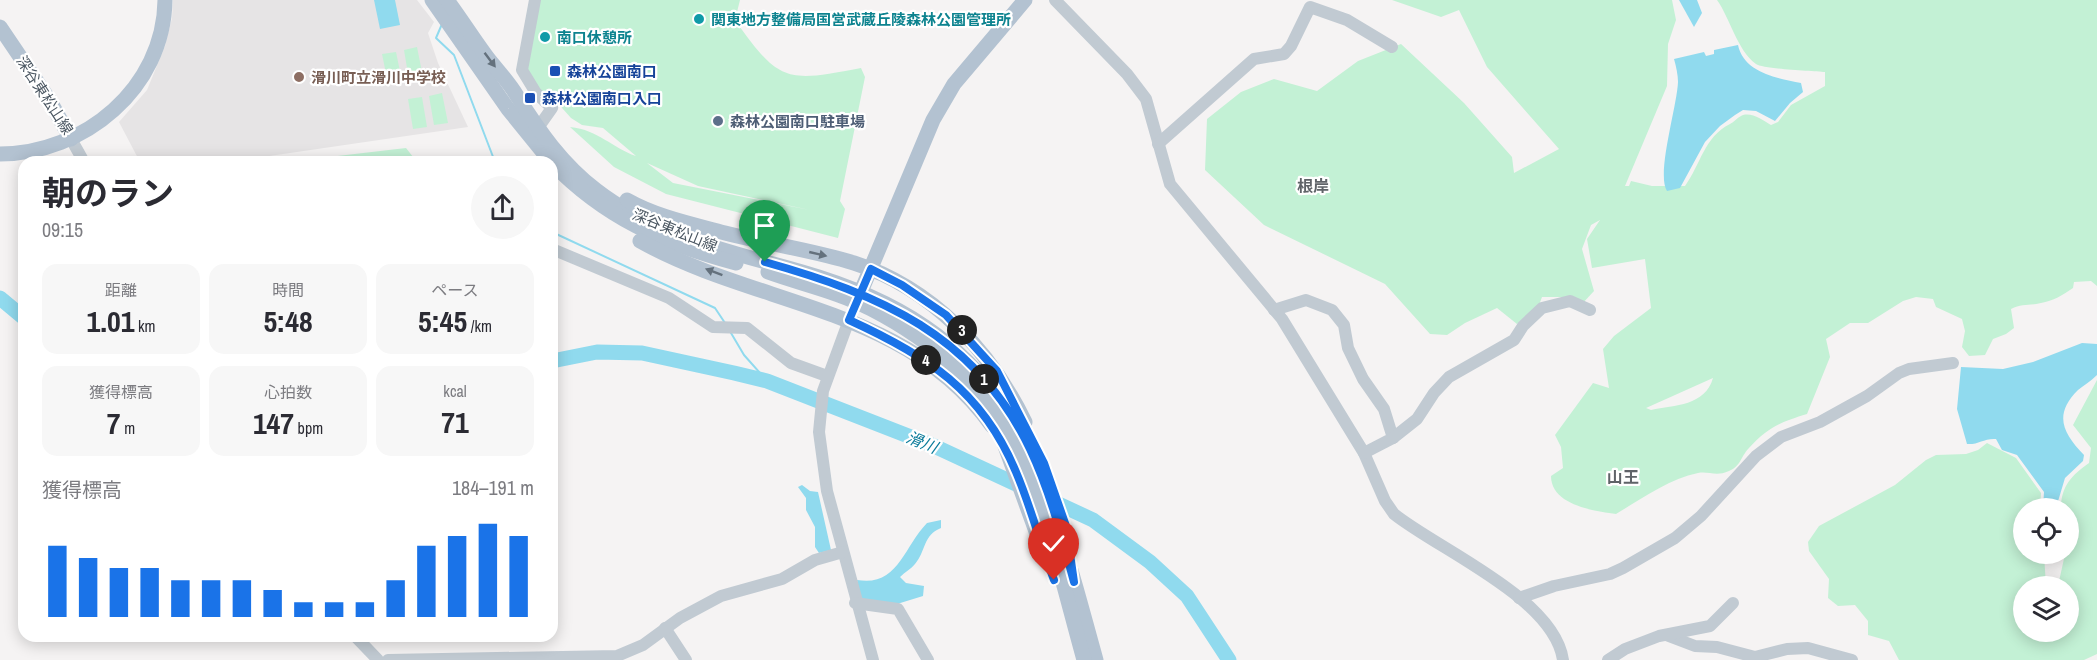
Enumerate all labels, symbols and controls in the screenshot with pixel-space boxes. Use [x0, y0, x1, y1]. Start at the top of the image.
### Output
place label: 関東地方整備局国営武蔵丘陵森林公園管理所 [711, 9, 1011, 30]
marker: 関東地方整備局国営武蔵丘陵森林公園管理所 [692, 12, 706, 26]
place label: 南口休憩所 [557, 27, 632, 48]
marker: 南口休憩所 [538, 30, 552, 44]
street label: 深谷東松山線 [12, 52, 78, 138]
one-way arrow [483, 52, 496, 68]
place label: 森林公園南口 [567, 61, 657, 82]
marker: 森林公園南口 [548, 64, 562, 78]
place label: 滑川町立滑川中学校 [311, 67, 446, 88]
marker: 滑川町立滑川中学校 [292, 70, 306, 84]
place label: 森林公園南口入口 [542, 88, 662, 109]
marker: 森林公園南口入口 [523, 91, 537, 105]
place label: 森林公園南口駐車場 [730, 111, 865, 132]
marker: 森林公園南口駐車場 [711, 114, 725, 128]
text: 朝のラン [42, 171, 174, 215]
district label: 根岸 [1297, 175, 1329, 197]
button: share [471, 176, 534, 239]
pin [739, 200, 790, 262]
street label: 深谷東松山線 [629, 203, 721, 257]
icon: arrive [748, 209, 781, 242]
text: 09:15 [42, 216, 83, 243]
one-way arrow [809, 250, 827, 260]
one-way arrow [705, 267, 723, 277]
text: 距離 [105, 279, 137, 301]
text: 時間 [272, 279, 304, 301]
text: ペース [431, 279, 479, 301]
text: 1.01 [86, 301, 134, 341]
text: 5:48 [263, 301, 313, 341]
text: 5:45 [418, 301, 467, 341]
text: km [134, 315, 156, 337]
text: /km [467, 315, 492, 337]
pin: 3 [947, 315, 977, 345]
text: 3 [958, 319, 966, 341]
pin: 4 [911, 345, 941, 375]
text: 4 [922, 349, 930, 371]
pin: 1 [969, 364, 999, 394]
text: 1 [980, 368, 988, 390]
text: kcal [443, 380, 467, 402]
text: 獲得標高 [89, 381, 153, 403]
text: 心拍数 [264, 381, 312, 403]
text: 71 [441, 402, 469, 442]
text: 7 [107, 403, 121, 443]
text: 147 [253, 403, 294, 443]
text: m [121, 417, 135, 439]
text: bpm [294, 417, 323, 439]
water label: 滑川 [903, 426, 943, 459]
district label: 山王 [1607, 466, 1639, 488]
text: 184–191 m [452, 474, 534, 501]
text: 獲得標高 [42, 476, 122, 503]
map controls [2013, 498, 2079, 642]
button: locate [2013, 498, 2079, 564]
pin [1028, 518, 1079, 580]
icon: check [1037, 527, 1070, 560]
button: layers [2013, 576, 2079, 642]

